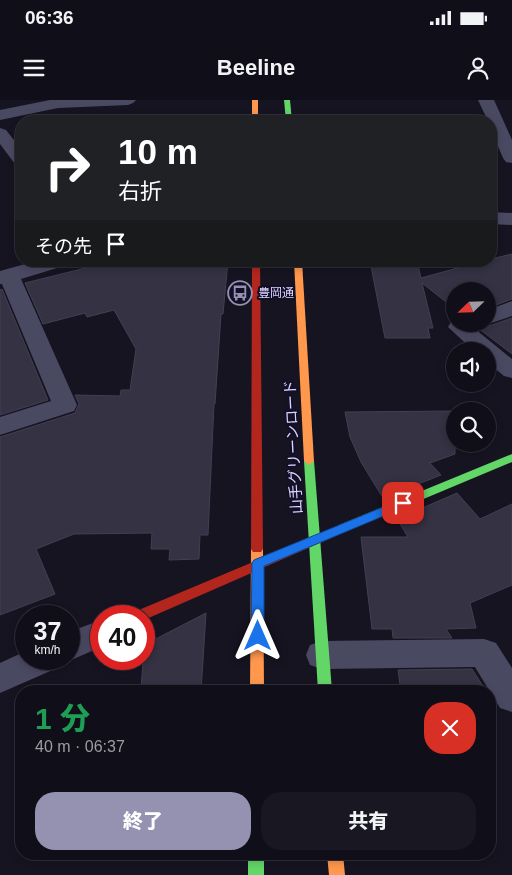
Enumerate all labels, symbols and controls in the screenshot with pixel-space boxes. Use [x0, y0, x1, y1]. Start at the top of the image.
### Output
text: 06:36 [25, 7, 74, 28]
icon: menu [20, 54, 48, 82]
icon: person [464, 54, 492, 82]
text: Beeline [217, 55, 295, 80]
text: 10 m [118, 132, 198, 171]
icon: right [35, 135, 100, 200]
text: 右折 [118, 179, 162, 204]
icon: arrive [102, 230, 130, 258]
text: その先 [35, 236, 92, 257]
bus stop icon: 豊岡通 [227, 280, 253, 306]
north arrow [446, 282, 496, 332]
map controls [446, 282, 496, 452]
place label: 豊岡通 [258, 286, 294, 300]
button: sound [446, 342, 496, 392]
street label: 山手グリーンロード [281, 380, 305, 514]
button: search [446, 402, 496, 452]
pin [382, 482, 424, 524]
icon: arrive [389, 489, 417, 517]
speed limit sign: 40 [90, 605, 155, 670]
position arrow [231, 609, 283, 661]
text: 37 [34, 617, 61, 645]
text: km/h [34, 643, 61, 657]
text: 1 分 [35, 702, 90, 735]
button: close [424, 702, 476, 754]
text: 40 m · 06:37 [35, 738, 125, 755]
button: 終了 [35, 792, 251, 850]
button: 共有 [261, 792, 476, 850]

